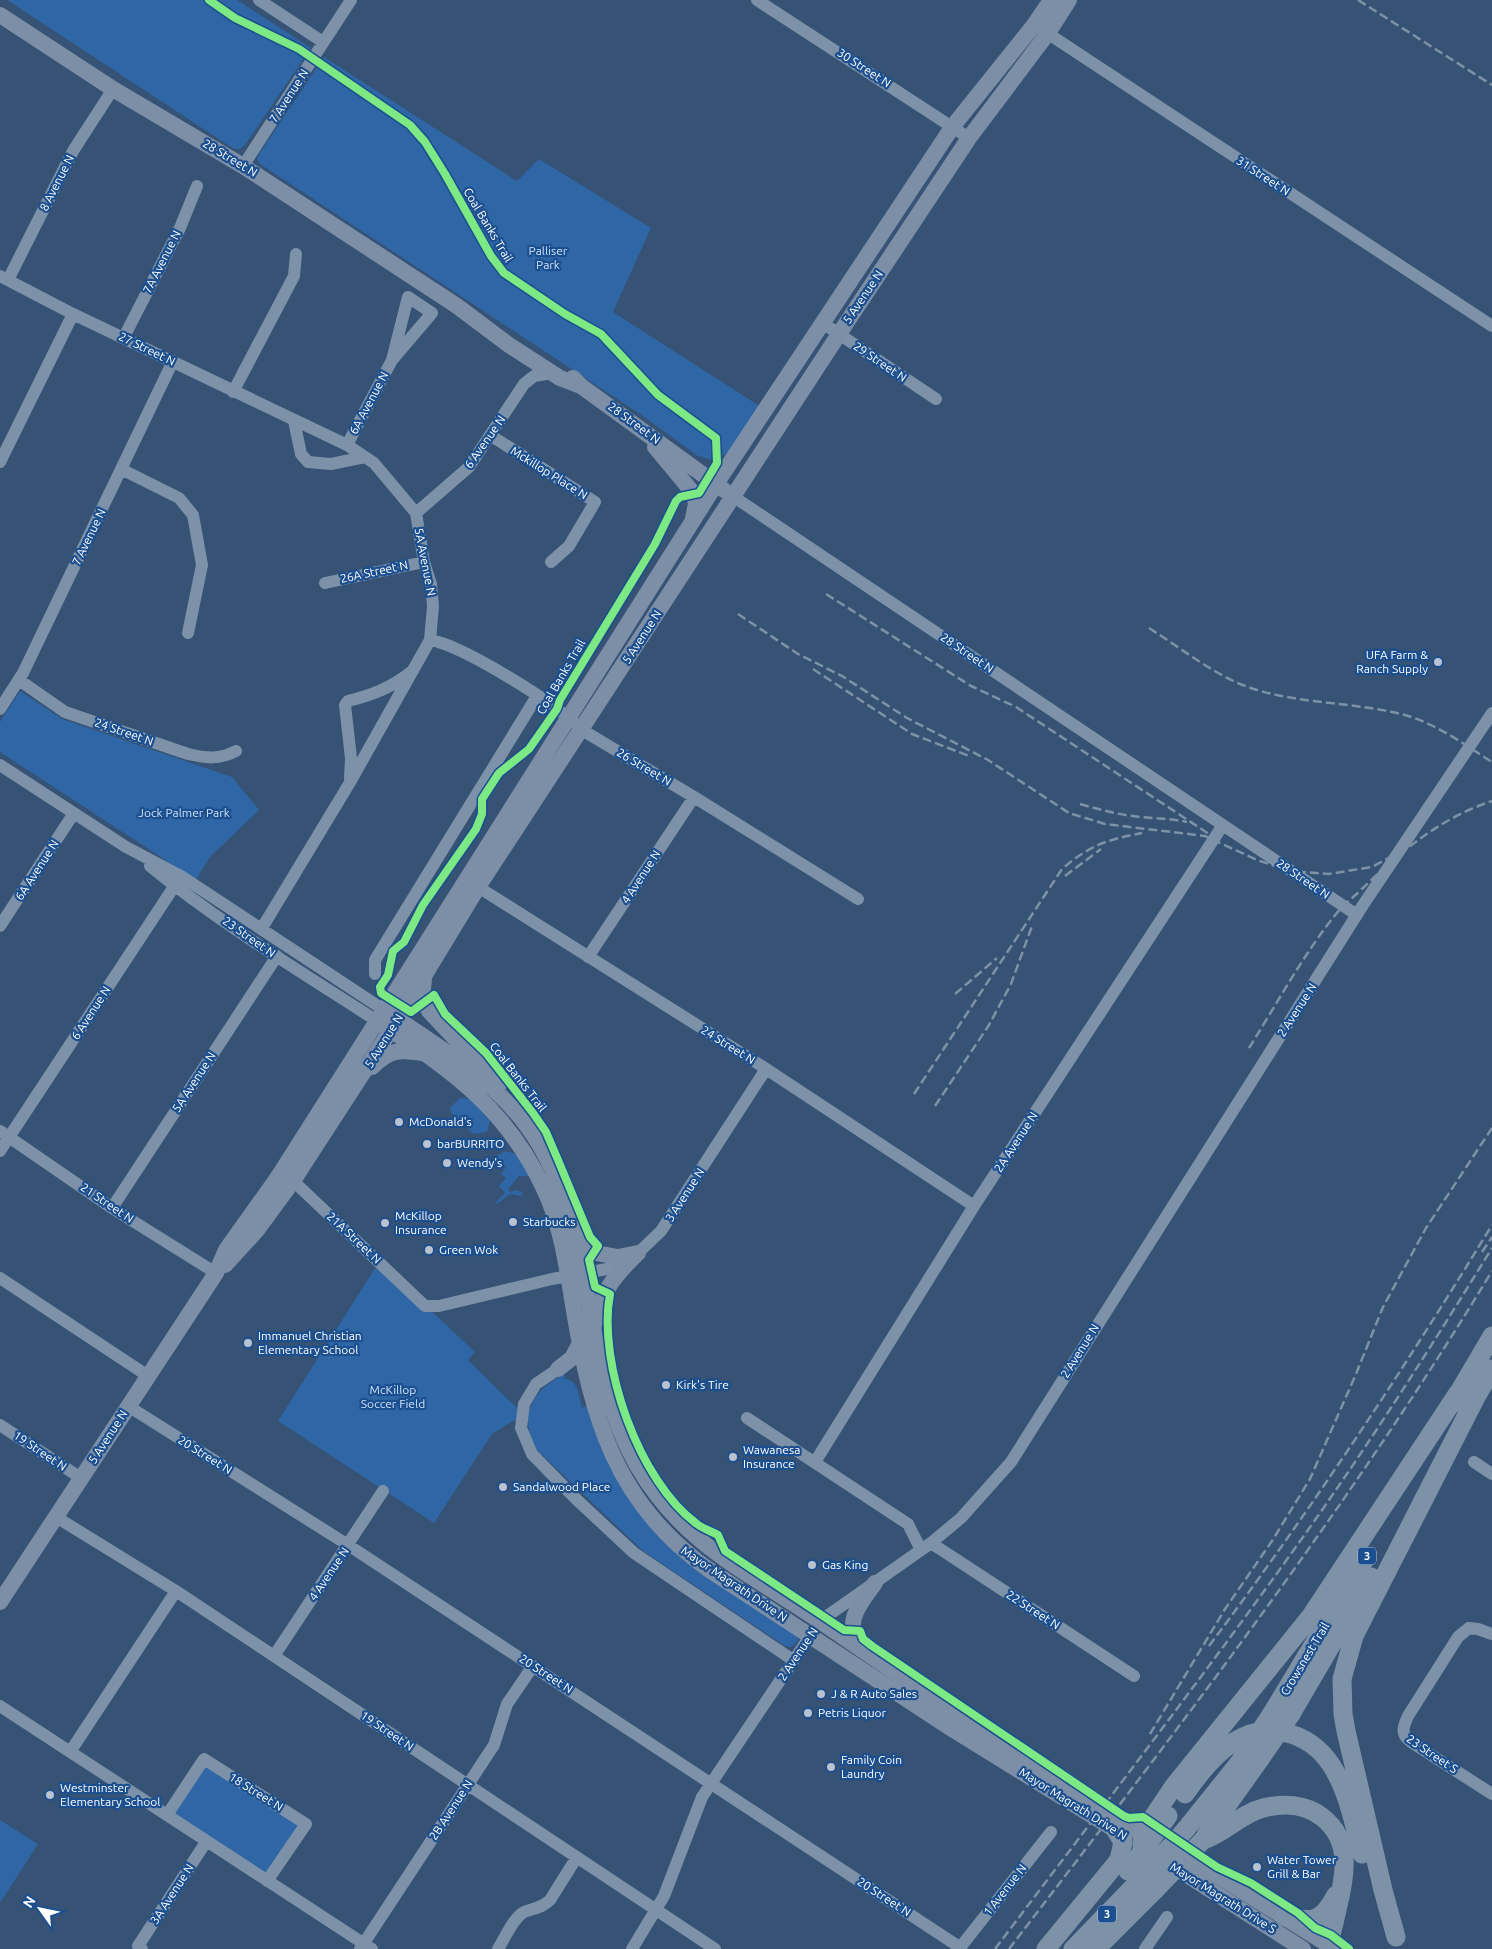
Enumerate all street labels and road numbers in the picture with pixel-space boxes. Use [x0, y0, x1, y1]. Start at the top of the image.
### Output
street label: 30 Street N [835, 45, 893, 90]
street label: 7 Avenue N [266, 66, 311, 125]
street label: 28 Street N [201, 136, 260, 179]
street label: 8 Avenue N [37, 153, 76, 213]
street label: 31 Street N [1234, 153, 1292, 198]
street label: Coal Banks Trail [461, 185, 516, 264]
street label: 7A Avenue N [140, 228, 183, 295]
street label: 5 Avenue N [840, 268, 885, 326]
street label: 27 Street N [117, 329, 178, 368]
street label: 29 Street N [851, 339, 909, 384]
street label: 6A Avenue N [347, 369, 391, 436]
street label: 28 Street N [606, 399, 663, 446]
street label: 6 Avenue N [462, 413, 507, 471]
street label: Mckillop Place N [508, 444, 590, 501]
street label: 7 Avenue N [69, 506, 108, 567]
street label: 5A Avenue N [413, 527, 438, 597]
street label: 26A Street N [339, 558, 409, 585]
street label: 5 Avenue N [619, 607, 664, 666]
street label: 28 Street N [938, 630, 996, 675]
street label: Coal Banks Trail [534, 637, 587, 716]
street label: 24 Street N [93, 715, 155, 748]
street label: 26 Street N [615, 745, 674, 788]
street label: 6A Avenue N [12, 837, 61, 902]
street label: 4 Avenue N [618, 847, 663, 906]
street label: 28 Street N [1274, 856, 1332, 901]
street label: 23 Street N [221, 914, 278, 959]
street label: 2 Avenue N [1274, 980, 1319, 1039]
street label: 6 Avenue N [68, 983, 113, 1042]
street label: 5 Avenue N [362, 1011, 405, 1070]
street label: 24 Street N [699, 1023, 758, 1066]
street label: Coal Banks Trail [487, 1040, 549, 1114]
street label: 5A Avenue N [169, 1049, 218, 1114]
street label: 2A Avenue N [991, 1109, 1040, 1174]
street label: 3 Avenue N [662, 1165, 707, 1224]
street label: 21 Street N [78, 1180, 136, 1225]
street label: 21A Street N [325, 1209, 384, 1266]
street label: 2 Avenue N [1058, 1321, 1101, 1380]
street label: 5 Avenue N [85, 1407, 130, 1466]
street label: 19 Street N [11, 1428, 69, 1473]
street label: 20 Street N [176, 1433, 235, 1476]
street label: Mayor Magrath Drive N [679, 1543, 790, 1624]
street label: 4 Avenue N [306, 1545, 351, 1603]
road number: 3 [1358, 1548, 1376, 1564]
street label: 22 Street N [1004, 1587, 1062, 1632]
street label: Crowsnest Trail [1278, 1620, 1331, 1697]
street label: 2 Avenue N [775, 1625, 820, 1683]
street label: 20 Street N [517, 1651, 575, 1696]
street label: 19 Street N [358, 1708, 416, 1753]
street label: 23 Street S [1404, 1732, 1460, 1775]
street label: Mayor Magrath Drive N [1017, 1765, 1130, 1842]
street label: 18 Street N [227, 1770, 286, 1813]
street label: 2B Avenue N [426, 1777, 475, 1842]
street label: Mayor Magrath Drive S [1168, 1860, 1279, 1936]
street label: 3A Avenue N [147, 1861, 196, 1926]
street label: 1 Avenue N [981, 1862, 1029, 1918]
street label: 20 Street N [855, 1874, 913, 1919]
road number: 3 [1098, 1906, 1116, 1922]

